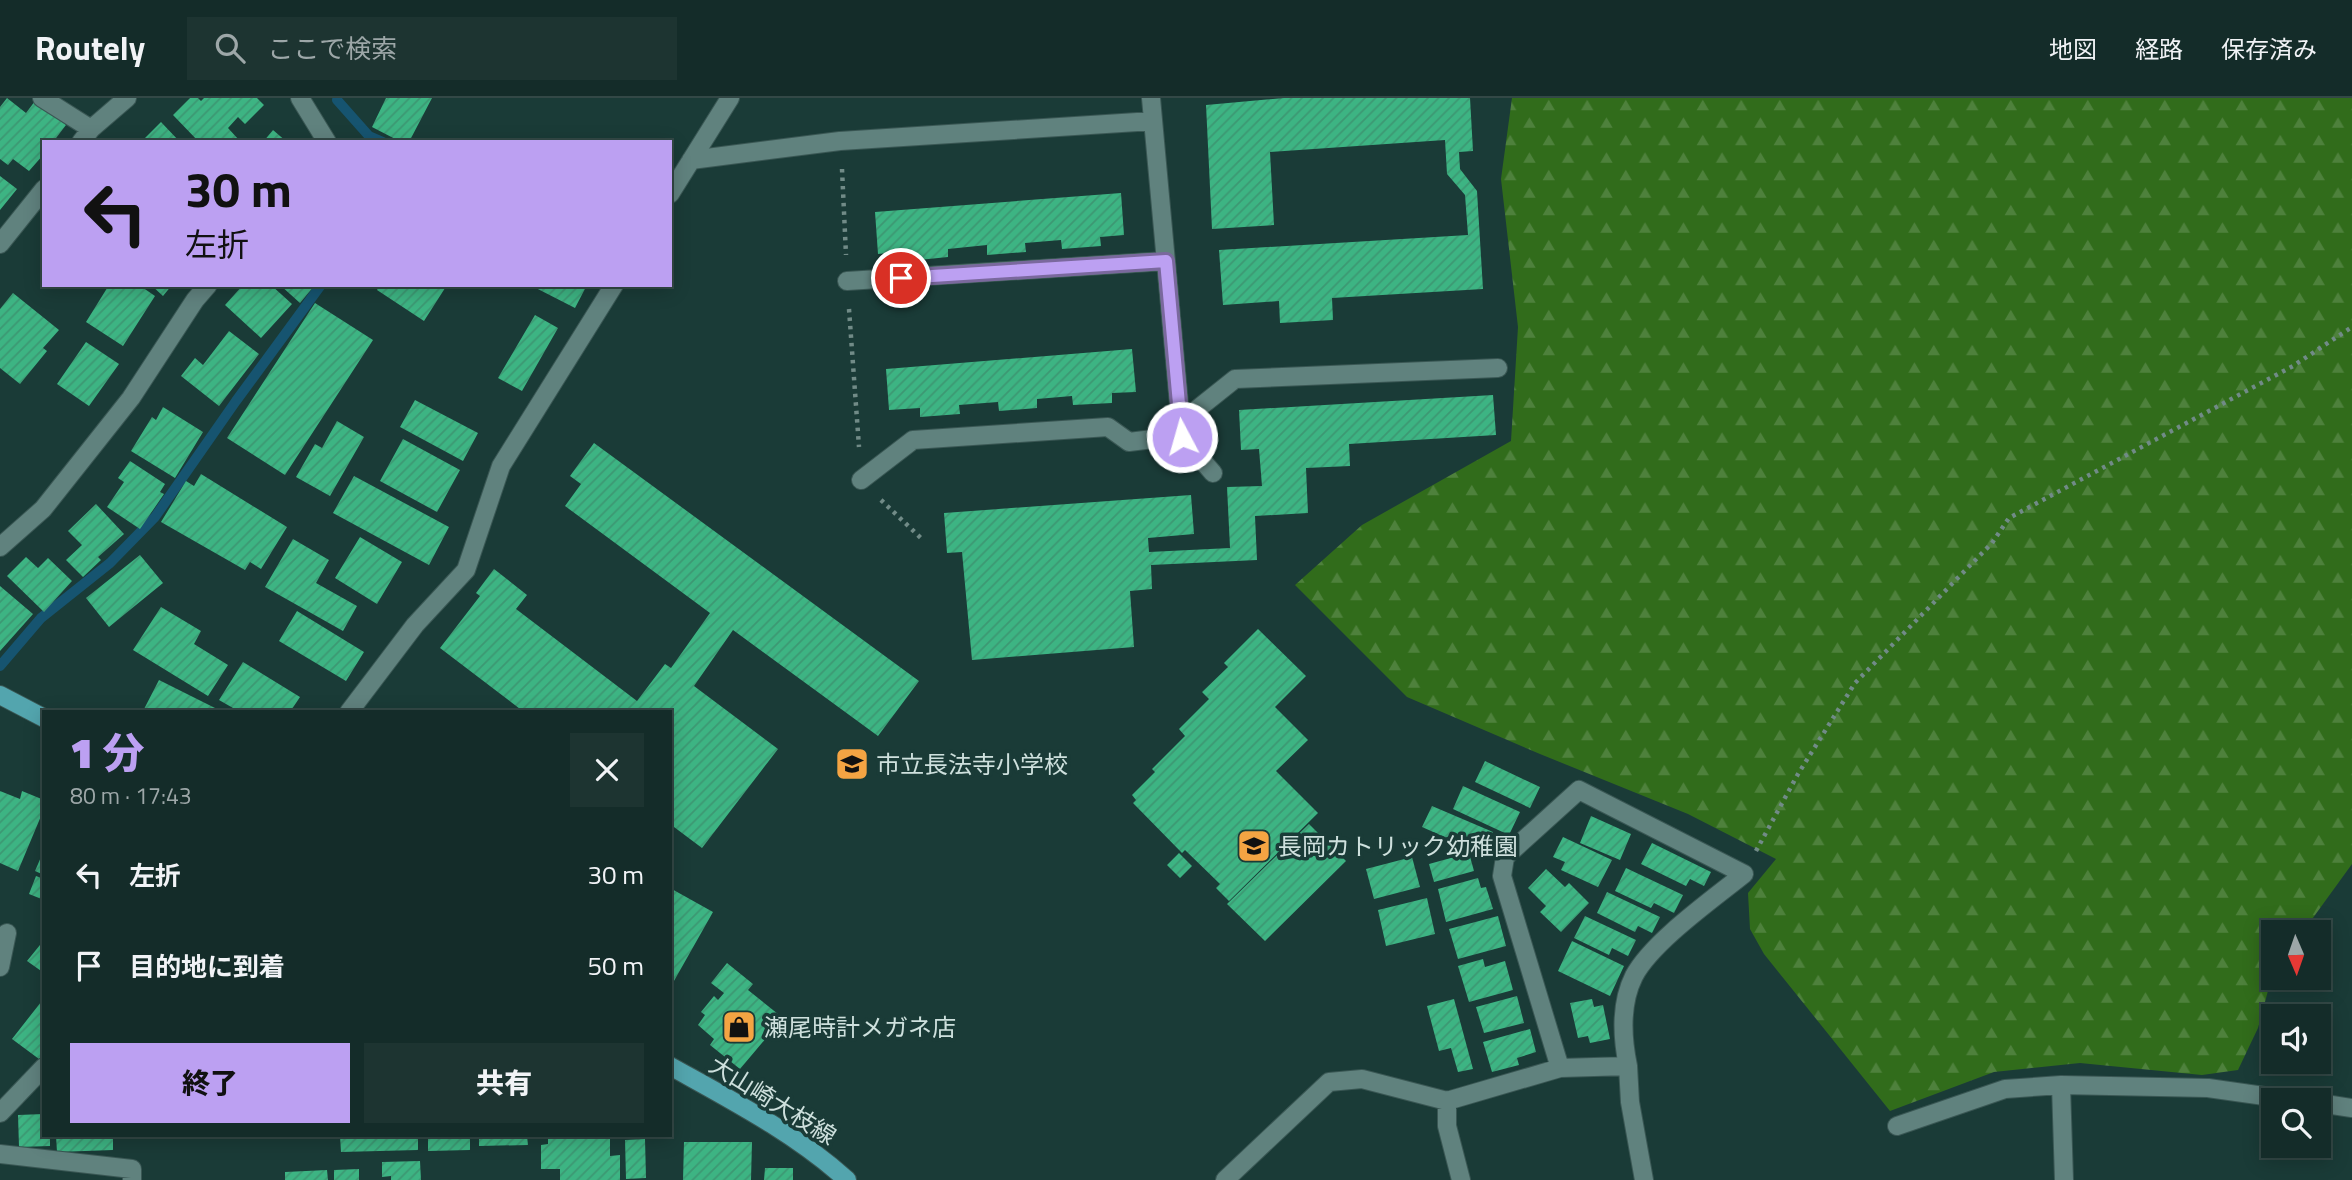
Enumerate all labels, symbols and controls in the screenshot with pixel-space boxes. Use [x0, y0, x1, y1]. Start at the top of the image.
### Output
search box [187, 17, 677, 80]
text: Routely [35, 23, 145, 73]
icon: search [211, 29, 249, 67]
text: ここで検索 [267, 29, 397, 68]
text: 地図 [2049, 31, 2097, 67]
text: 経路 [2135, 31, 2183, 67]
text: 保存済み [2221, 31, 2317, 67]
text: 30 m [185, 151, 292, 226]
icon: left [70, 168, 161, 259]
text: 左折 [185, 220, 249, 268]
pin [871, 248, 931, 308]
icon: arrive [882, 259, 920, 297]
position arrow [1145, 400, 1219, 474]
text: 1 分 [70, 720, 144, 784]
button: close [570, 733, 644, 807]
school or university icon: 市立長法寺小学校 [833, 745, 871, 783]
place label: 市立長法寺小学校 [876, 746, 1068, 782]
text: 80 m · 17:43 [70, 778, 192, 813]
school or university icon: 長岡カトリック幼稚園 [1235, 827, 1273, 865]
place label: 長岡カトリック幼稚園 [1278, 828, 1518, 864]
text: 30 m [587, 855, 644, 894]
icon: left [70, 856, 108, 894]
text: 左折 [129, 856, 181, 895]
north arrow [2261, 920, 2331, 990]
map controls [2261, 920, 2331, 1158]
text: 50 m [587, 946, 644, 985]
icon: arrive [70, 947, 108, 985]
text: 目的地に到着 [129, 947, 285, 986]
button: sound [2261, 1004, 2331, 1074]
shop icon: 瀬尾時計メガネ店 [720, 1008, 758, 1046]
place label: 瀬尾時計メガネ店 [764, 1009, 956, 1045]
button: 終了 [70, 1043, 350, 1123]
button: 共有 [364, 1043, 644, 1123]
street label: 大山崎大枝線 [702, 1047, 844, 1153]
button: search [2261, 1088, 2331, 1158]

